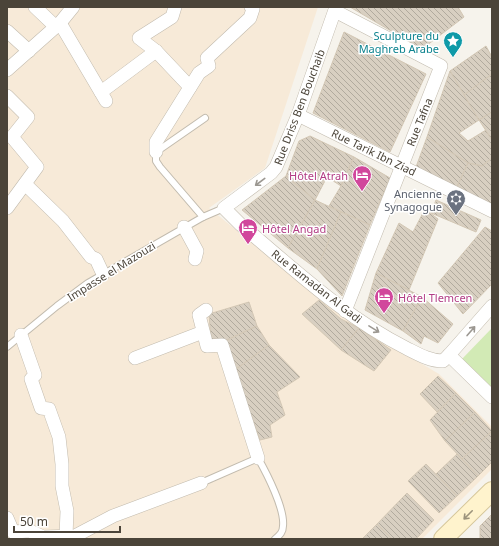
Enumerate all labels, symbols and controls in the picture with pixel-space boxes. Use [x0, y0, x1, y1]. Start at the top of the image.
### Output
place label: Sculpture du Maghreb Arabe [359, 28, 439, 56]
place icon: Sculpture du Maghreb Arabe [442, 30, 464, 58]
street label: Rue Driss Ben Bouchaib [270, 47, 328, 167]
street label: Rue Tafna [403, 96, 435, 148]
street label: Rue Tarik Ibn Ziad [329, 125, 419, 179]
hotel icon: Hôtel Atrah [351, 164, 373, 192]
place label: Hôtel Atrah [289, 168, 348, 183]
one-way arrow [254, 177, 265, 186]
place label: Ancienne Synagogue [384, 186, 442, 214]
synagogue icon: Ancienne Synagogue [445, 188, 467, 216]
hotel icon: Hôtel Angad [237, 217, 259, 245]
place label: Hôtel Angad [262, 221, 326, 236]
street label: Impasse el Mazouzi [64, 238, 158, 304]
street label: Rue Ramadan Al Gadi [269, 246, 365, 326]
hotel icon: Hôtel Tlemcen [373, 286, 395, 314]
place label: Hôtel Tlemcen [398, 290, 472, 305]
one-way arrow [466, 325, 475, 336]
one-way arrow [368, 326, 380, 334]
scale bar [14, 508, 120, 534]
one-way arrow [463, 510, 473, 520]
text: 50 m [20, 513, 48, 530]

